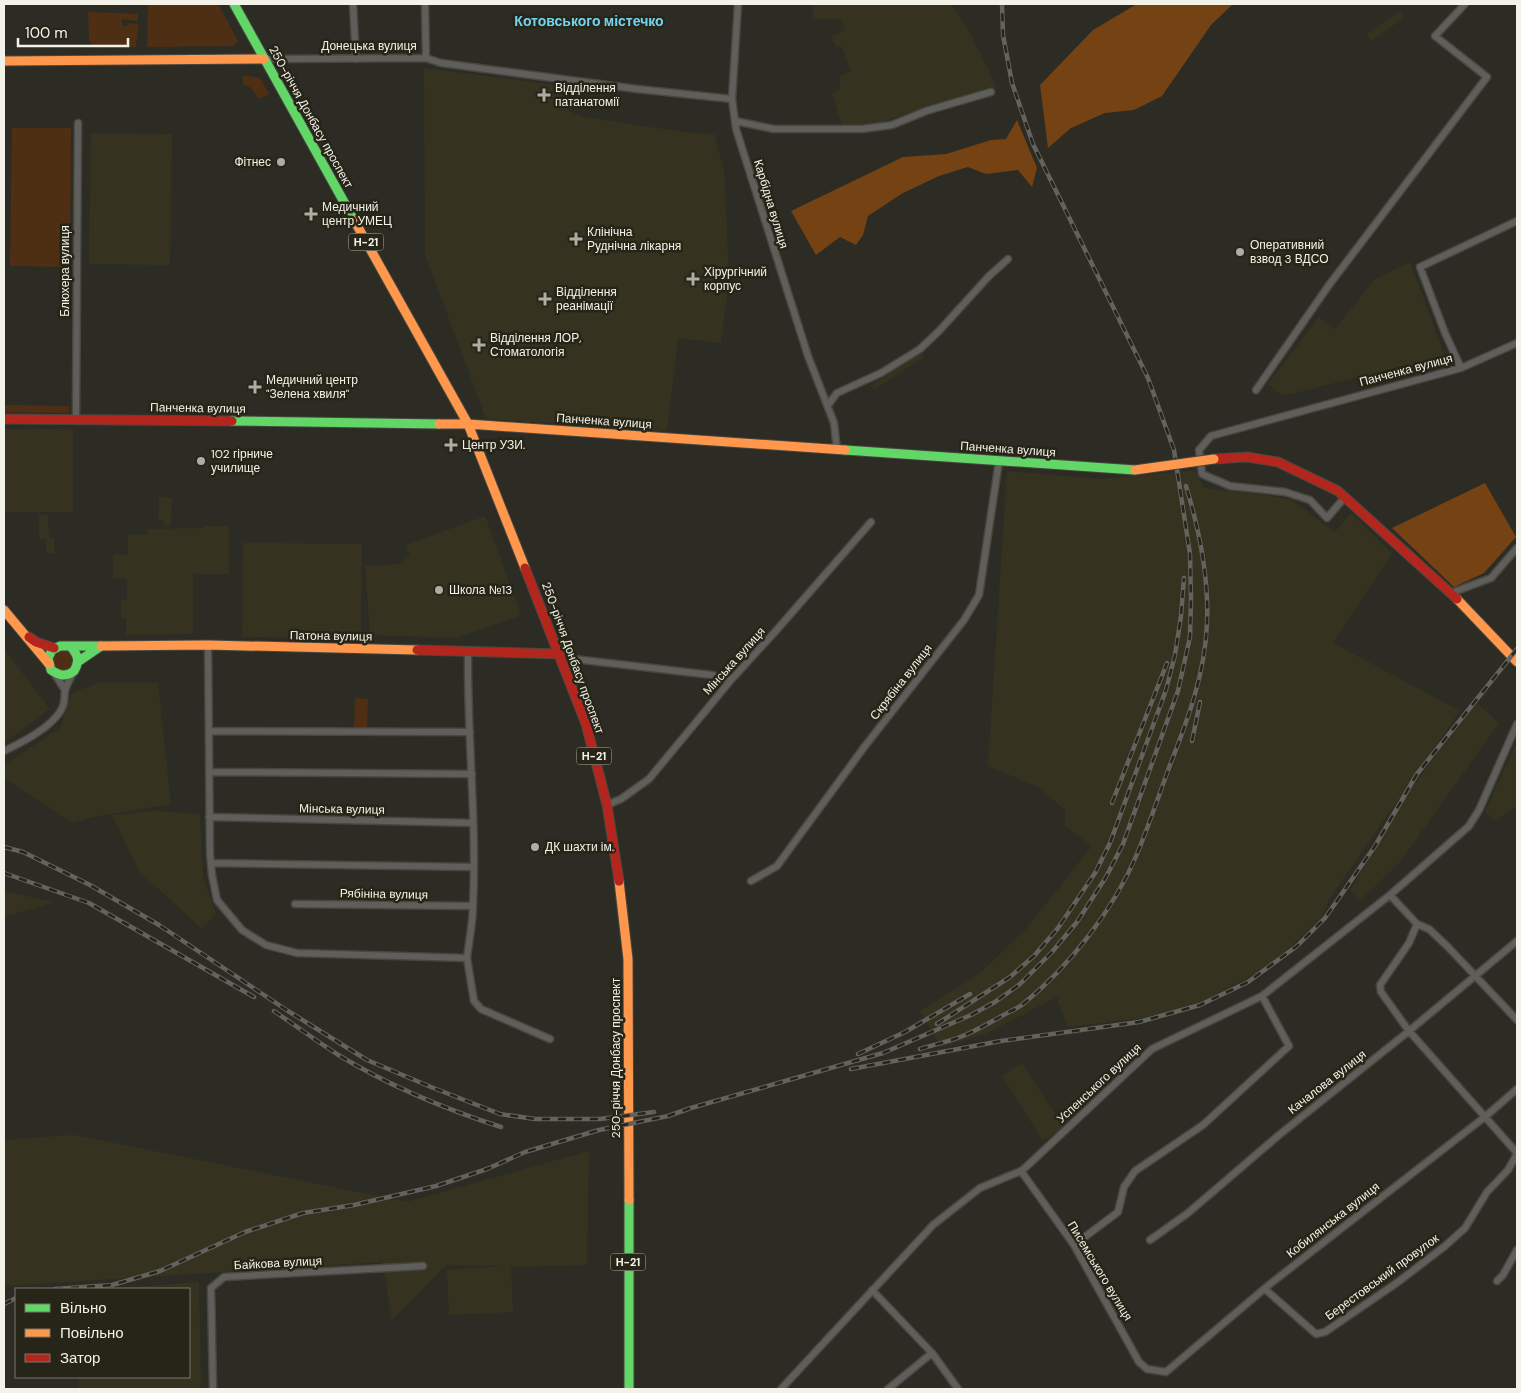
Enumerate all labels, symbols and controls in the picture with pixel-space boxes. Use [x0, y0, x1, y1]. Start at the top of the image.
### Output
district label: Котовського містечко [514, 12, 664, 30]
scale bar [18, 15, 128, 47]
text: 100 m [25, 23, 68, 43]
street label: Донецька вулиця [321, 38, 417, 54]
street label: 250-річчя Донбасу проспект [265, 43, 357, 191]
place label: Відділення патанатомії [555, 80, 620, 110]
marker: Відділення патанатомії [537, 88, 551, 102]
place label: Фітнес [234, 154, 271, 170]
marker: Фітнес [275, 156, 287, 168]
street label: Карбідна вулиця [750, 158, 792, 250]
place label: Медичний центр УМЕЦ [322, 199, 392, 229]
marker: Медичний центр УМЕЦ [304, 207, 318, 221]
place label: Клінічна Руднічна лікарня [587, 224, 681, 254]
street label: Блюхера вулиця [57, 225, 73, 317]
marker: Клінічна Руднічна лікарня [569, 232, 583, 246]
road number: Н-21 [348, 233, 384, 250]
place label: Оперативний взвод 3 ВДСО [1250, 237, 1328, 267]
marker: Оперативний взвод 3 ВДСО [1234, 246, 1246, 258]
place label: Хірургічний корпус [704, 264, 767, 294]
marker: Хірургічний корпус [686, 272, 700, 286]
place label: Відділення реанімації [556, 284, 617, 314]
marker: Відділення реанімації [538, 292, 552, 306]
place label: Відділення ЛОР, Стоматологія [490, 330, 581, 360]
marker: Відділення ЛОР, Стоматологія [472, 338, 486, 352]
street label: Панченка вулиця [1358, 350, 1454, 390]
place label: Медичний центр "Зелена хвиля" [266, 372, 358, 402]
marker: Медичний центр "Зелена хвиля" [248, 380, 262, 394]
street label: Панченка вулиця [150, 399, 246, 417]
street label: Панченка вулиця [556, 410, 652, 432]
place label: Центр УЗИ. [462, 437, 525, 453]
marker: Центр УЗИ. [444, 438, 458, 452]
street label: Панченка вулиця [960, 438, 1056, 460]
place label: 102 гірниче училище [211, 446, 273, 476]
marker: 102 гірниче училище [195, 455, 207, 467]
street label: 250-річчя Донбасу проспект [538, 580, 608, 737]
place label: Школа №13 [449, 582, 512, 598]
marker: Школа №13 [433, 584, 445, 596]
street label: Мінська вулиця [699, 624, 769, 698]
street label: Патона вулиця [290, 627, 372, 645]
street label: Скрябіна вулиця [866, 641, 936, 723]
road number: Н-21 [576, 748, 612, 764]
street label: Мінська вулиця [299, 800, 385, 818]
place label: ДК шахти ім. [545, 839, 614, 855]
marker: ДК шахти ім. [529, 841, 541, 853]
street label: Рябініна вулиця [340, 885, 428, 903]
street label: 250-річчя Донбасу проспект [608, 977, 624, 1138]
street label: Успенського вулиця [1053, 1040, 1145, 1126]
street label: Качалова вулиця [1285, 1046, 1369, 1118]
street label: Кобилянська вулиця [1283, 1179, 1383, 1261]
street label: Писемського вулиця [1064, 1218, 1136, 1324]
street label: Берестовський провулок [1322, 1230, 1443, 1324]
street label: Байкова вулиця [233, 1253, 323, 1273]
road number: Н-21 [610, 1254, 646, 1270]
legend [15, 1288, 190, 1378]
text: Вільно [60, 1298, 107, 1318]
text: Повільно [60, 1323, 124, 1343]
text: Затор [60, 1348, 100, 1368]

